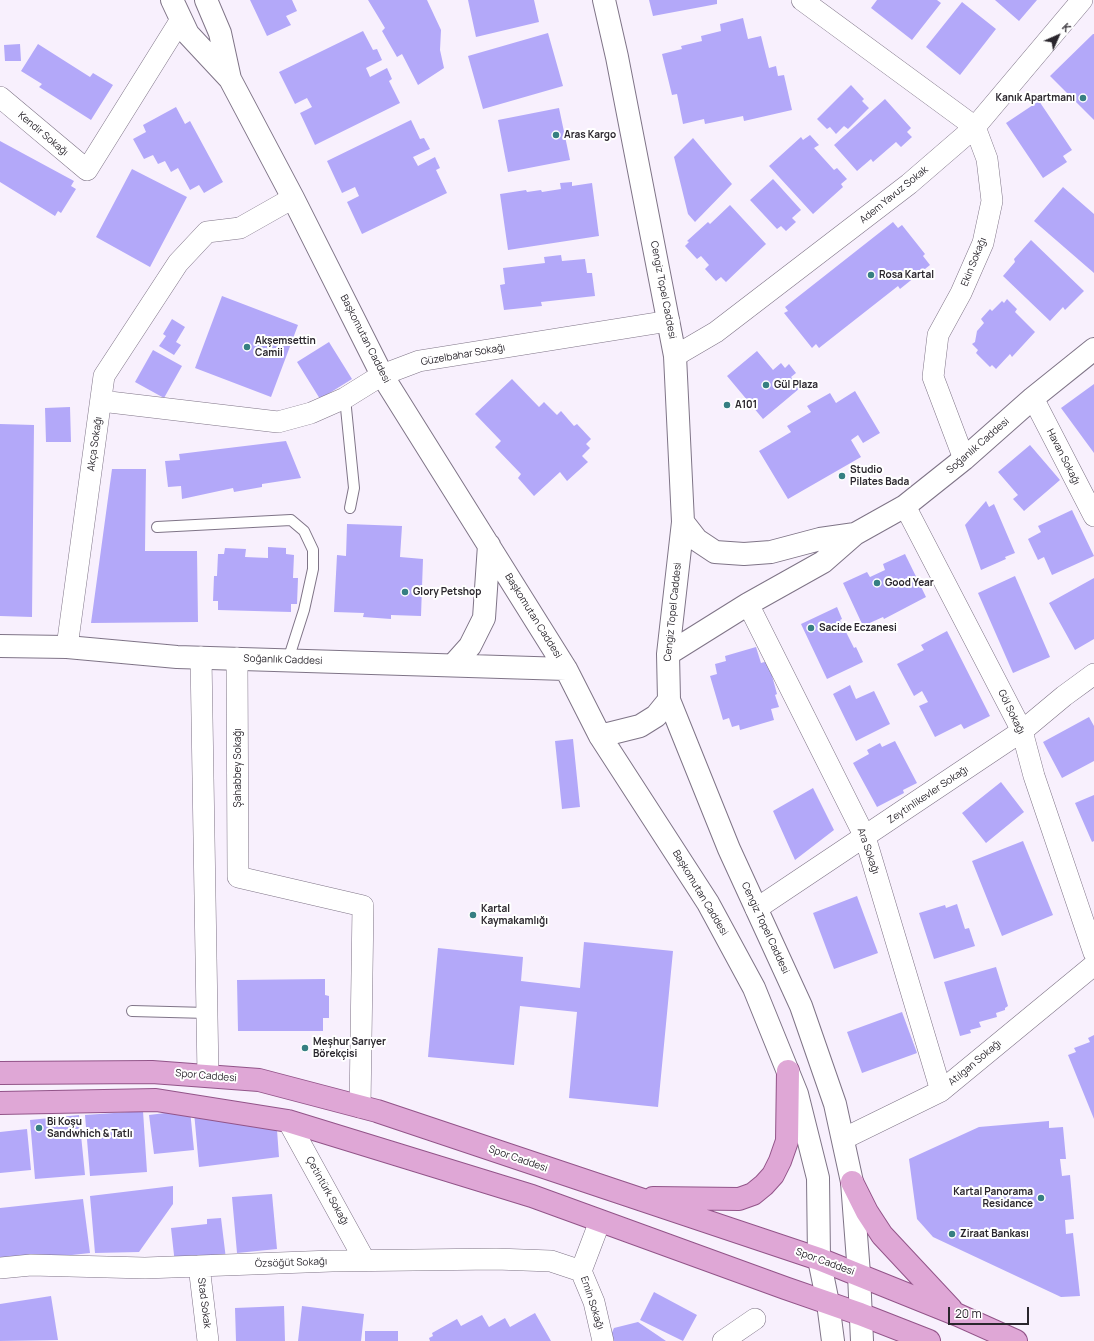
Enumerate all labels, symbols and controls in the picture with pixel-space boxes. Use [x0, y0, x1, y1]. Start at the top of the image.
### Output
north arrow [1038, 16, 1078, 56]
text: K [1059, 19, 1075, 35]
place label: Kanık Apartmanı [996, 92, 1075, 104]
marker: Kanık Apartmanı [1078, 93, 1088, 103]
street label: Kendir Sokağı [15, 110, 71, 158]
place label: Aras Kargo [564, 129, 616, 141]
marker: Aras Kargo [551, 130, 561, 140]
street label: Adem Yavuz Sokak [857, 164, 931, 226]
street label: Ekin Sokağı [959, 236, 989, 288]
street label: Cengiz Topel Caddesi [648, 240, 678, 340]
place label: Rosa Kartal [879, 269, 934, 281]
marker: Rosa Kartal [866, 270, 876, 280]
street label: Başkomutan Caddesi [337, 293, 393, 385]
place label: Akşemsettin Camii [255, 335, 316, 358]
marker: Akşemsettin Camii [242, 342, 252, 352]
street label: Güzelbahar Sokağı [420, 342, 506, 368]
place label: Gül Plaza [774, 379, 818, 391]
marker: Gül Plaza [761, 380, 771, 390]
place label: A101 [735, 399, 757, 411]
marker: A101 [722, 400, 732, 410]
street label: Akça Sokağı [85, 416, 105, 472]
street label: Soğanlık Caddesi [944, 416, 1012, 476]
street label: Havan Sokağı [1044, 427, 1082, 487]
place label: Studio Pilates Bada [850, 464, 909, 488]
marker: Studio Pilates Bada [837, 471, 847, 481]
street label: Cengiz Topel Caddesi [662, 562, 684, 662]
street label: Başkomutan Caddesi [502, 571, 564, 661]
place label: Good Year [885, 577, 934, 589]
marker: Good Year [872, 578, 882, 588]
place label: Glory Petshop [413, 586, 481, 598]
marker: Glory Petshop [400, 587, 410, 597]
place label: Sacide Eczanesi [819, 622, 897, 634]
marker: Sacide Eczanesi [806, 623, 816, 633]
street label: Soğanlık Caddesi [243, 653, 323, 667]
street label: Göl Sokağı [995, 688, 1027, 736]
street label: Şahabbey Sokağı [232, 729, 244, 807]
street label: Zeytinlikevler Sokağı [885, 764, 971, 826]
street label: Ara Sokağı [854, 826, 882, 876]
street label: Başkomutan Caddesi [670, 848, 730, 938]
street label: Cengiz Topel Caddesi [739, 880, 791, 976]
place label: Kartal Kaymakamlığı [481, 903, 548, 926]
marker: Kartal Kaymakamlığı [468, 910, 478, 920]
place label: Meşhur Sarıyer Börekçisi [313, 1036, 386, 1060]
street label: Atılgan Sokağı [946, 1037, 1004, 1089]
marker: Meşhur Sarıyer Börekçisi [300, 1043, 310, 1053]
street label: Spor Caddesi [175, 1067, 237, 1085]
place label: Bi Koşu Sandwhich & Tatlı [47, 1116, 133, 1140]
marker: Bi Koşu Sandwhich & Tatlı [34, 1123, 44, 1133]
street label: Spor Caddesi [487, 1143, 549, 1175]
street label: Çetintürk Sokağı [303, 1155, 351, 1227]
place label: Kartal Panorama Residance [953, 1186, 1033, 1210]
marker: Kartal Panorama Residance [1036, 1193, 1046, 1203]
place label: Ziraat Bankası [960, 1228, 1029, 1240]
marker: Ziraat Bankası [947, 1229, 957, 1239]
street label: Spor Caddesi [794, 1246, 856, 1278]
street label: Özsöğüt Sokağı [255, 1256, 327, 1270]
street label: Emin Sokağı [578, 1275, 606, 1331]
street label: Stad Sokak [195, 1277, 213, 1329]
scale bar [950, 1299, 1031, 1325]
text: 20 m [955, 1305, 982, 1322]

